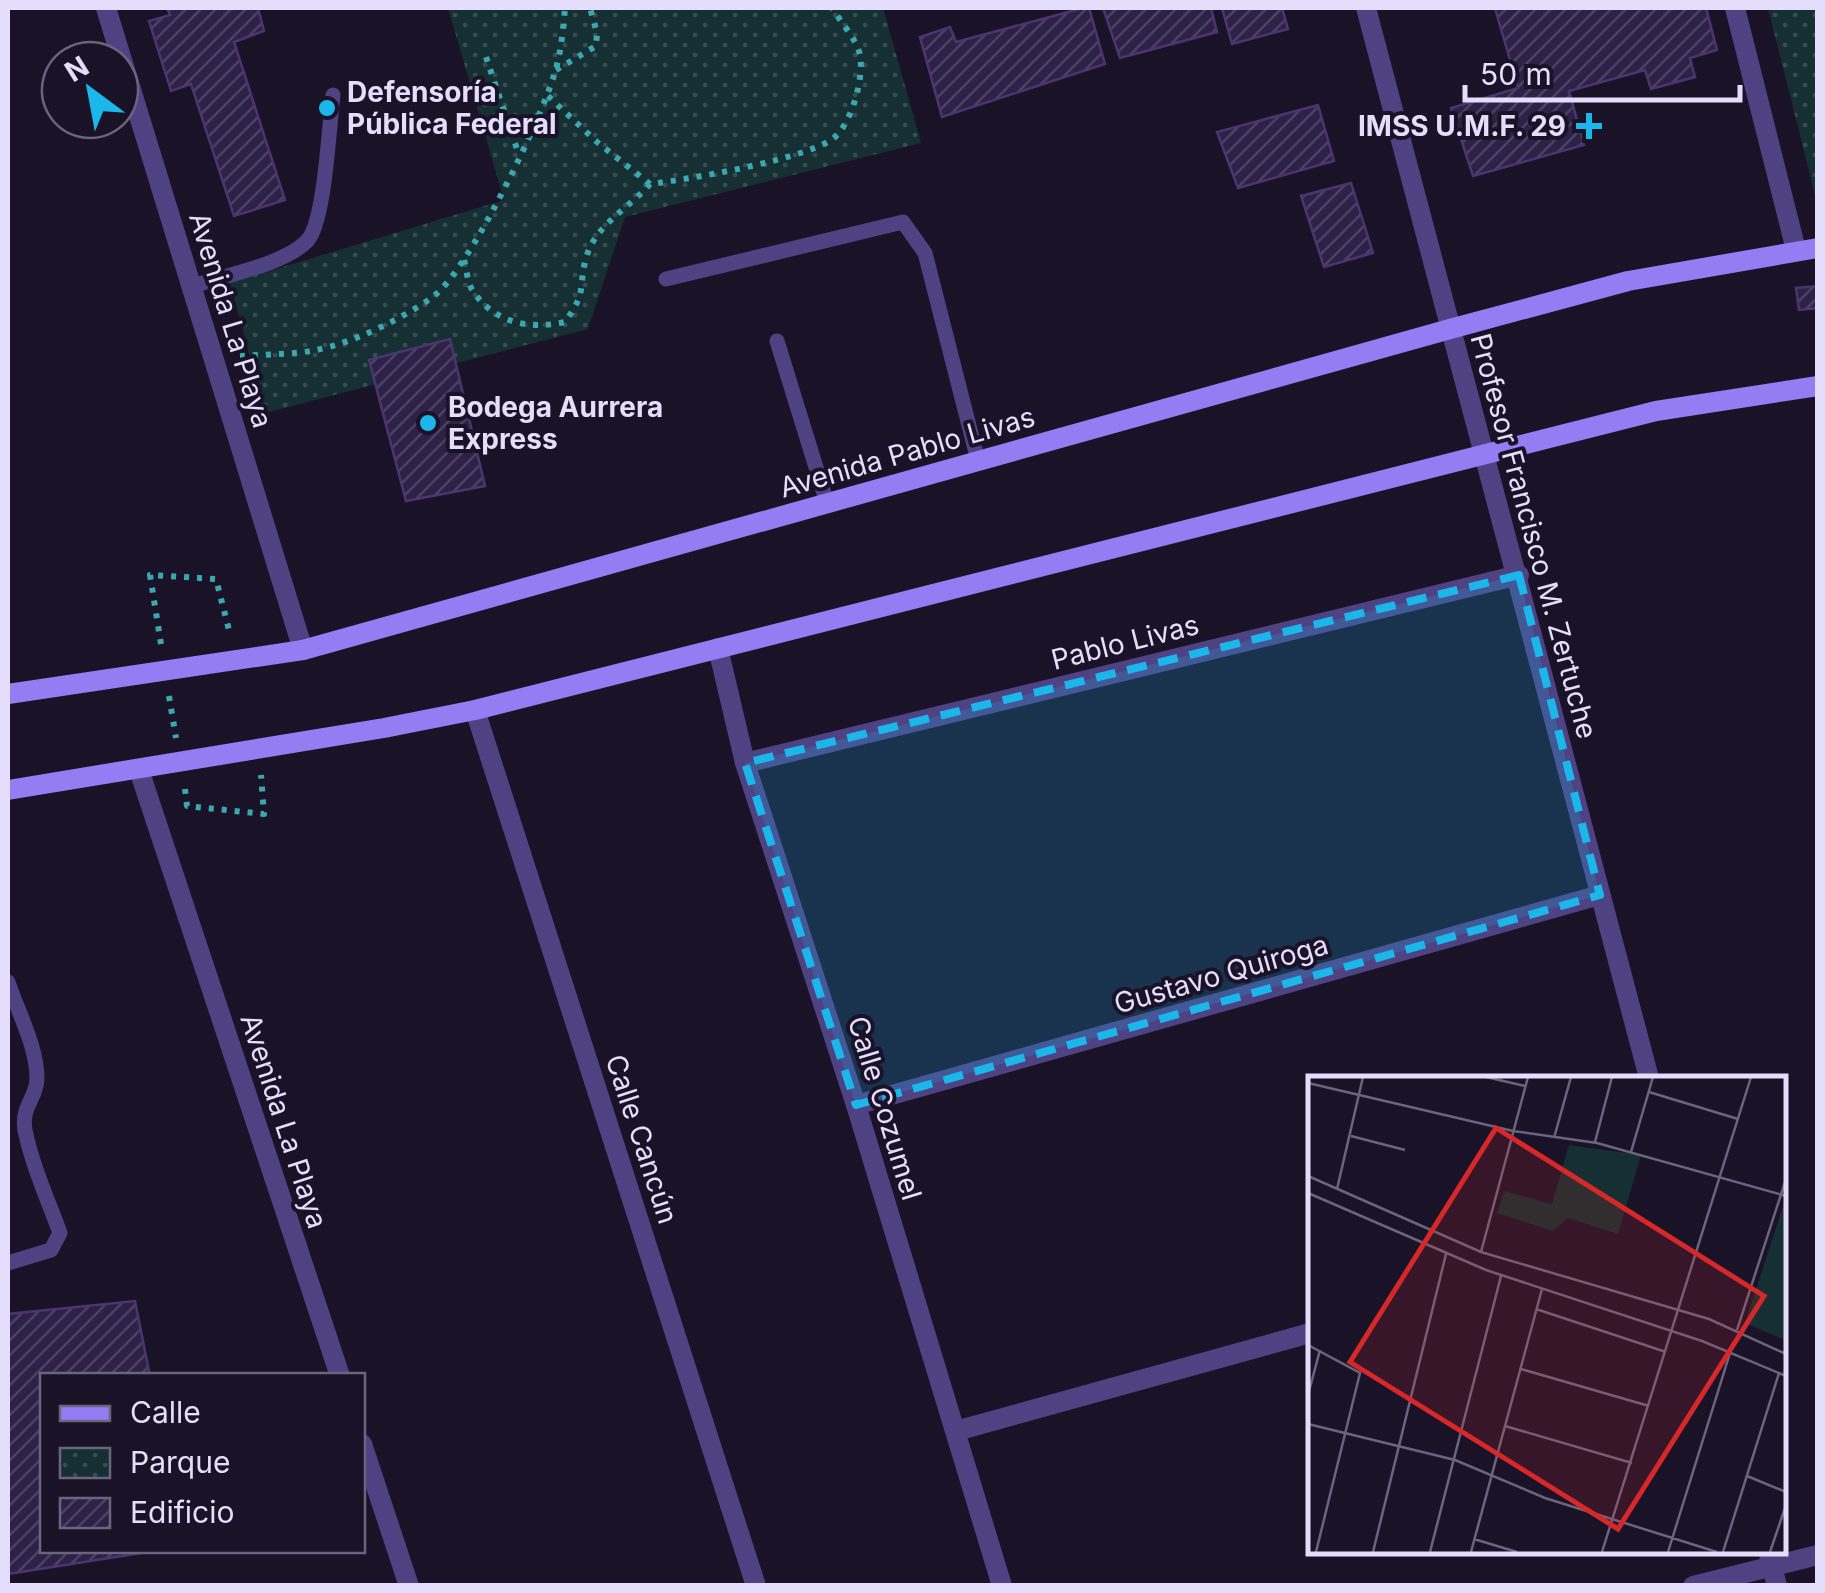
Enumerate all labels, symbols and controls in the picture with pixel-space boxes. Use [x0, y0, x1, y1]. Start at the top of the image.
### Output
north arrow [40, 40, 140, 140]
scale bar [1465, 40, 1740, 102]
text: N [59, 49, 95, 89]
text: 50 m [1480, 56, 1552, 92]
place label: Defensoría Pública Federal [347, 75, 557, 141]
marker: Defensoría Pública Federal [316, 97, 338, 119]
place label: IMSS U.M.F. 29 [1358, 109, 1566, 143]
marker: IMSS U.M.F. 29 [1576, 113, 1602, 139]
street label: Avenida La Playa [182, 208, 280, 432]
street label: Profesor Francisco M. Zertuche [1463, 330, 1605, 742]
place label: Bodega Aurrera Express [448, 390, 663, 456]
street label: Avenida Pablo Livas [775, 399, 1039, 505]
marker: Bodega Aurrera Express [417, 412, 439, 434]
street label: Pablo Livas [1048, 607, 1202, 677]
street label: Gustavo Quiroga [1110, 927, 1332, 1021]
street label: Avenida La Playa [233, 1009, 335, 1233]
street label: Calle Cozumel [841, 1012, 929, 1204]
street label: Calle Cancún [599, 1050, 685, 1228]
inset map [1308, 1076, 1785, 1553]
legend [40, 1373, 365, 1553]
text: Calle [130, 1394, 201, 1430]
text: Parque [130, 1444, 230, 1480]
text: Edificio [130, 1494, 234, 1530]

